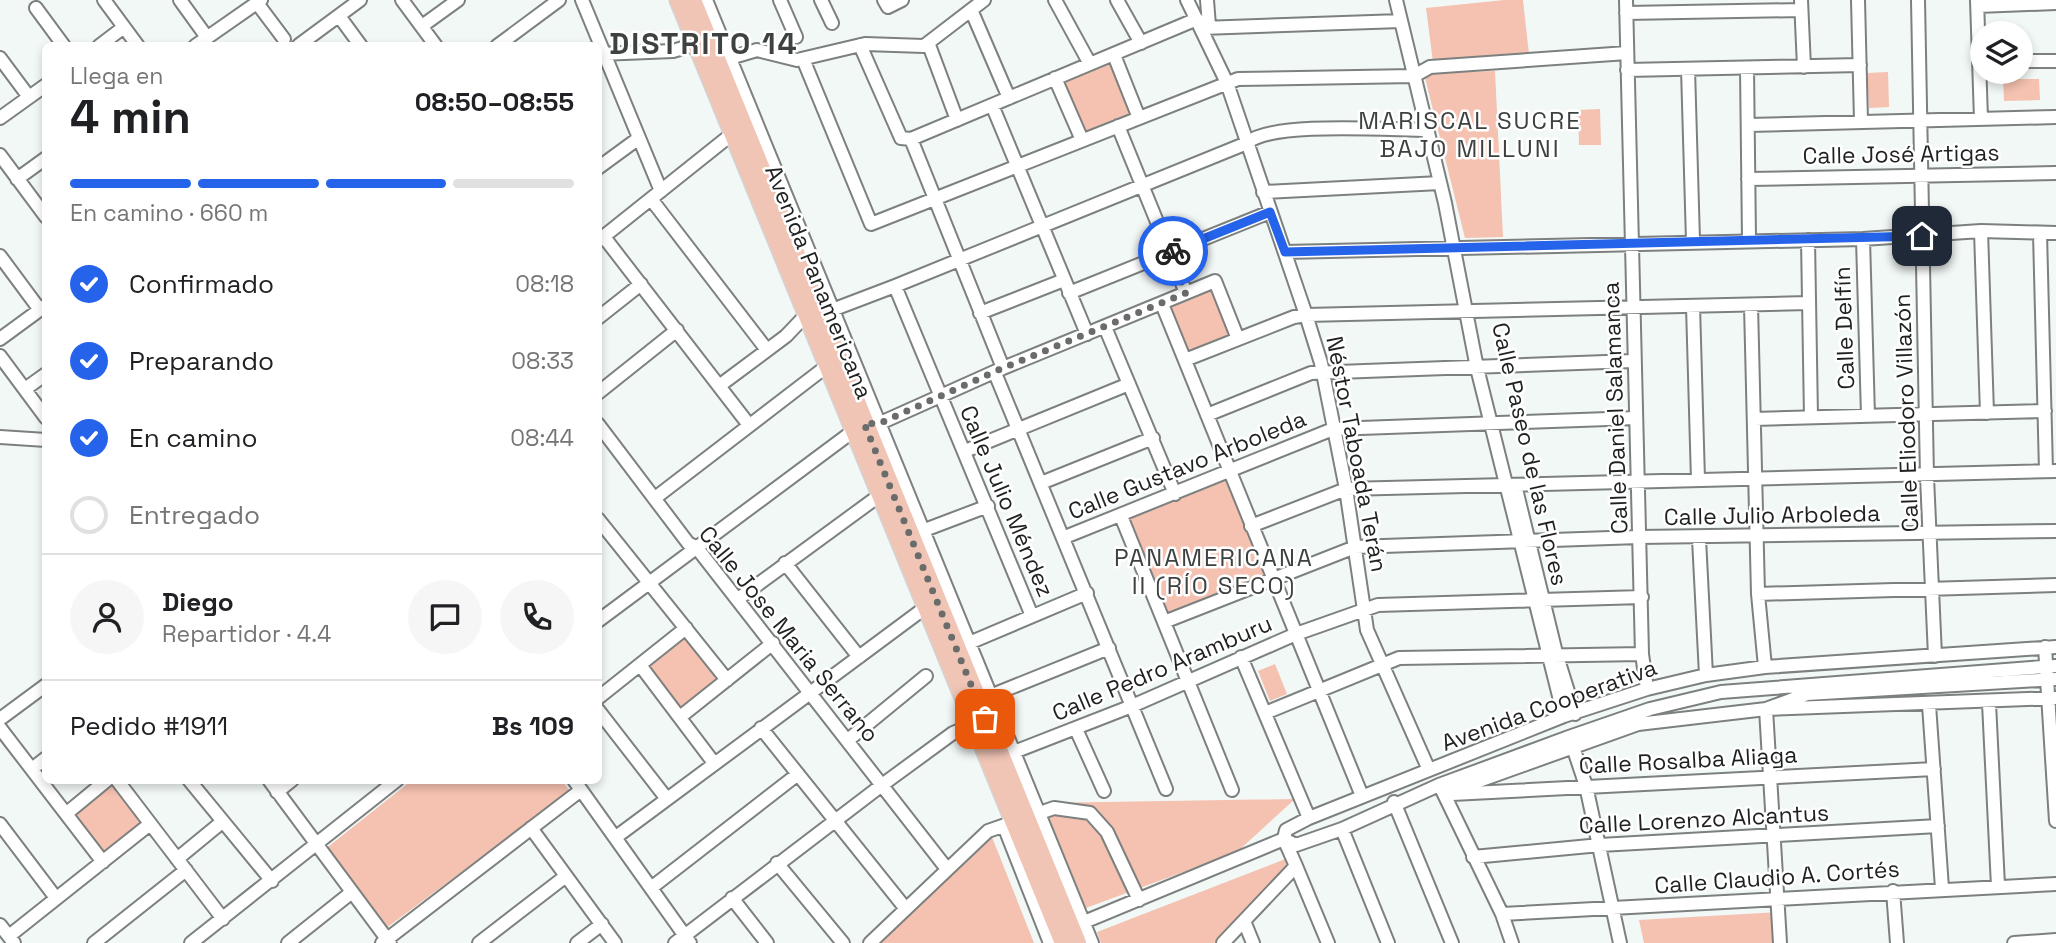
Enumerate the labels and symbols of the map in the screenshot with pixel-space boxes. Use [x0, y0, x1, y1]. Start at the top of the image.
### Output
district label: DISTRITO 14 [609, 24, 799, 63]
district label: MARISCAL SUCRE BAJO MILLUNI [1358, 105, 1582, 164]
street label: Calle José Artigas [1802, 137, 2000, 171]
street label: Avenida Panamericana [758, 161, 880, 403]
pin [1892, 206, 1952, 266]
courier [1138, 216, 1208, 286]
street label: Calle Delfín [1827, 266, 1861, 390]
street label: Calle Daniel Salamanca [1596, 281, 1634, 535]
street label: Calle Eliodoro Villazón [1887, 293, 1925, 533]
street label: Calle Paseo de las Flores [1485, 320, 1575, 588]
street label: Néstor Taboada Terán [1319, 334, 1395, 574]
street label: Calle Julio Méndez [953, 401, 1061, 601]
street label: Calle Gustavo Arboleda [1064, 403, 1310, 527]
street label: Calle Julio Arboleda [1663, 498, 1881, 532]
street label: Calle Jose Maria Serrano [692, 519, 886, 749]
district label: PANAMERICANA II (RÍO SECO) [1114, 542, 1314, 601]
street label: Calle Pedro Aramburu [1047, 608, 1277, 728]
street label: Avenida Cooperativa [1437, 652, 1661, 758]
pin [955, 689, 1015, 749]
street label: Calle Rosalba Aliaga [1578, 739, 1798, 781]
street label: Calle Lorenzo Alcantus [1578, 797, 1830, 841]
street label: Calle Claudio A. Cortés [1654, 853, 1900, 901]

